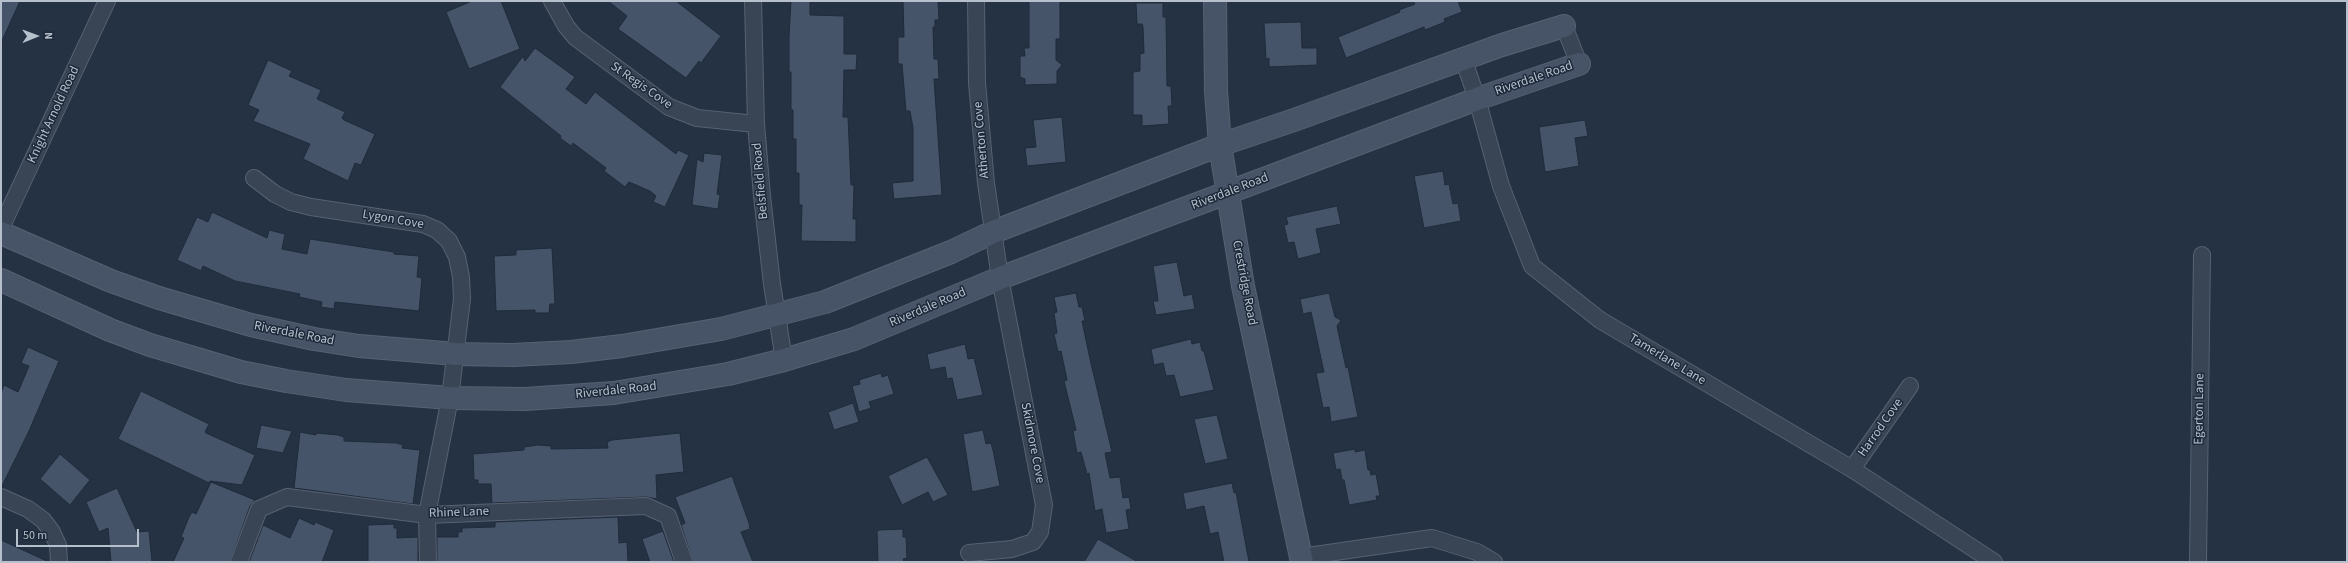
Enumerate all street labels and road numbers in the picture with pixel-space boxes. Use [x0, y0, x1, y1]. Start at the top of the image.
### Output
street label: Riverdale Road [1493, 58, 1575, 100]
street label: St Regis Cove [607, 59, 675, 113]
street label: Knight Arnold Road [25, 64, 83, 166]
street label: Atherton Cove [971, 101, 993, 179]
street label: Belsfield Road [750, 142, 772, 220]
street label: Riverdale Road [1189, 170, 1271, 214]
street label: Lygon Cove [361, 207, 425, 233]
street label: Crestridge Road [1228, 239, 1260, 327]
street label: Riverdale Road [887, 285, 969, 331]
street label: Riverdale Road [253, 319, 335, 349]
street label: Tamerlane Lane [1626, 331, 1708, 389]
street label: Egerton Lane [2192, 373, 2208, 445]
street label: Riverdale Road [575, 379, 657, 403]
street label: Harrod Cove [1855, 396, 1907, 460]
street label: Skidmore Cove [1017, 401, 1047, 485]
street label: Rhine Lane [429, 504, 489, 522]

